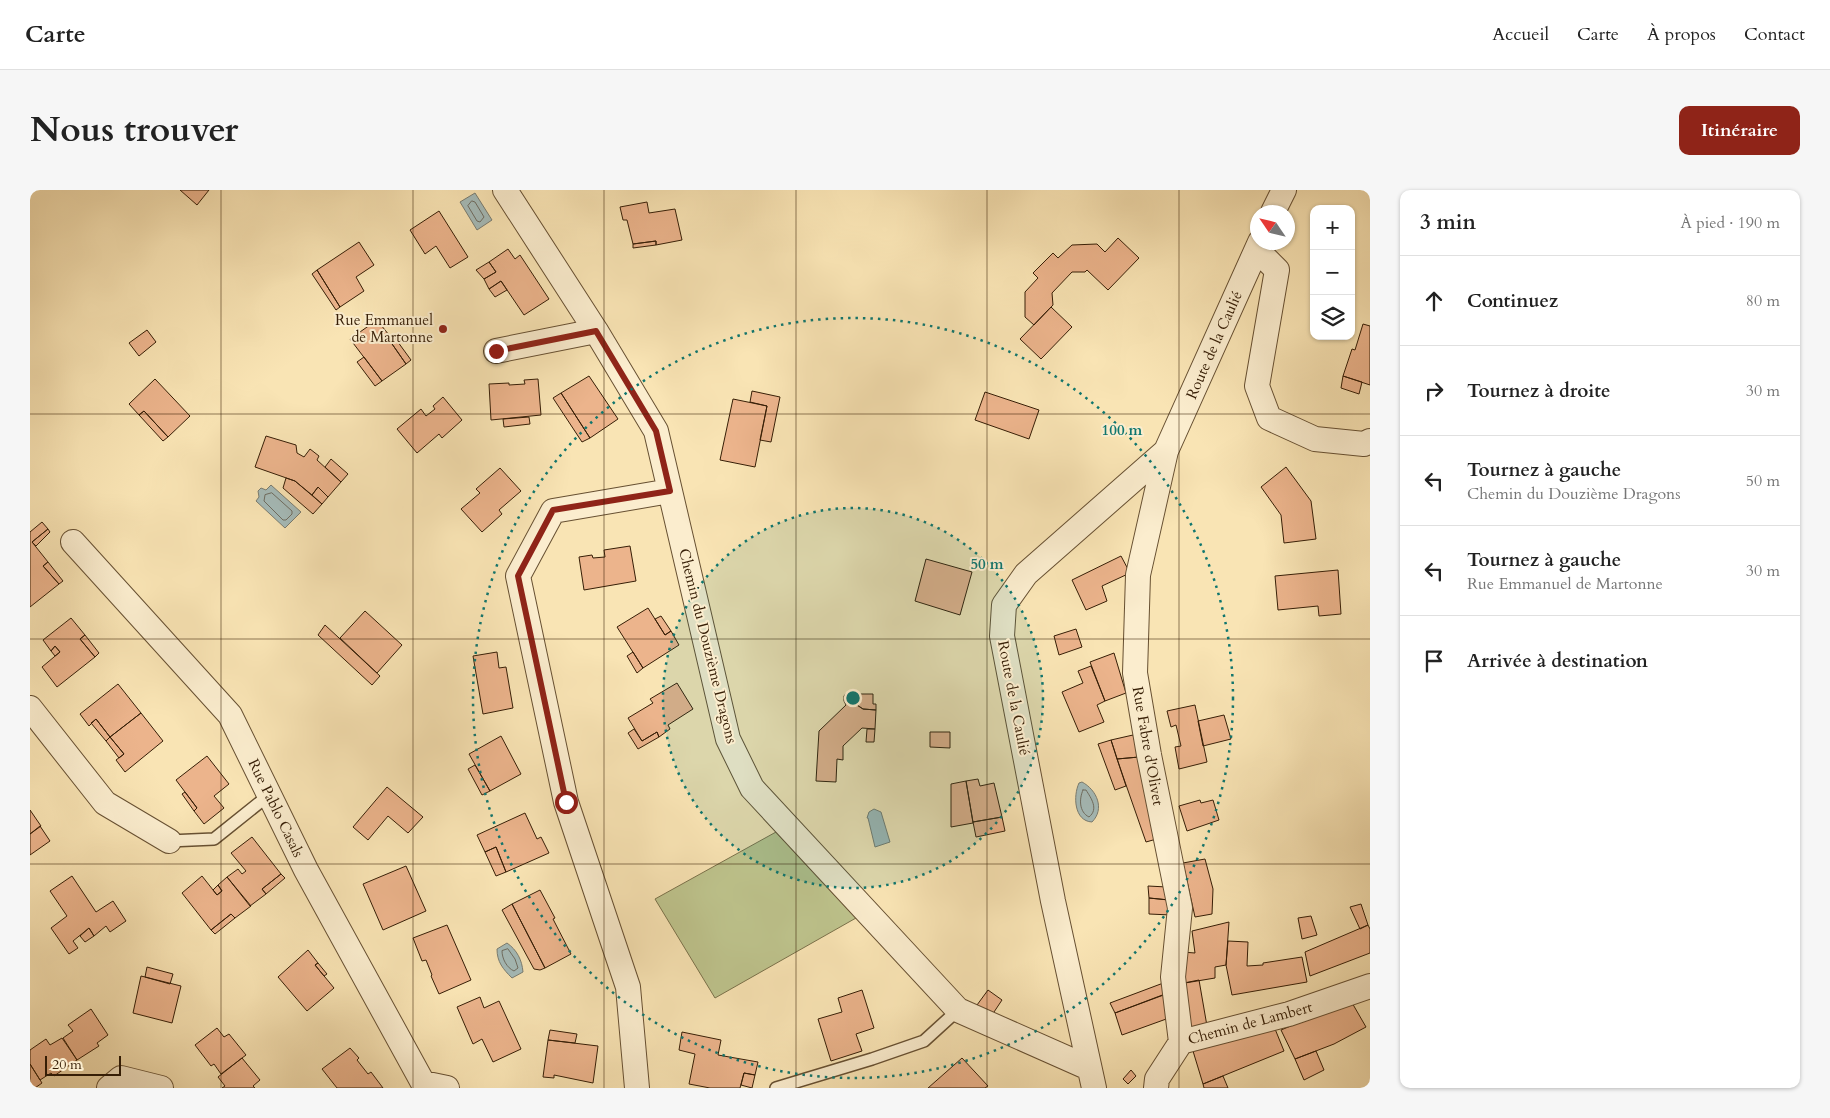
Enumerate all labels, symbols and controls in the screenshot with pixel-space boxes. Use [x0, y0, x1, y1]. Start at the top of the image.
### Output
text: Carte [25, 18, 86, 51]
text: Accueil [1492, 22, 1549, 47]
text: Carte [1577, 22, 1619, 47]
text: À propos [1647, 22, 1716, 47]
text: Contact [1744, 22, 1805, 47]
text: Nous trouver [30, 106, 238, 154]
button: Itinéraire [1679, 106, 1800, 155]
north arrow [1250, 205, 1295, 250]
map controls [1310, 205, 1355, 340]
button: + [1310, 205, 1355, 250]
text: 3 min [1420, 208, 1476, 237]
text: À pied · 190 m [1680, 212, 1780, 234]
button: − [1310, 250, 1355, 295]
icon: ahead [1420, 287, 1448, 315]
street label: Route de la Caulié [1181, 288, 1247, 402]
text: Continuez [1467, 288, 1558, 314]
text: 80 m [1746, 290, 1780, 312]
button: layers [1310, 295, 1355, 340]
place label: Rue Emmanuel de Martonne [335, 310, 433, 347]
marker: Rue Emmanuel de Martonne [437, 323, 449, 335]
route end [485, 340, 508, 363]
icon: right [1420, 377, 1448, 405]
text: Tournez à droite [1467, 378, 1610, 404]
text: 30 m [1746, 380, 1780, 402]
text: 100 m [1102, 420, 1143, 440]
text: Tournez à gauche [1467, 457, 1621, 483]
icon: left [1420, 467, 1448, 495]
text: 50 m [1746, 470, 1780, 492]
text: Chemin du Douzième Dragons [1467, 483, 1681, 505]
street label: Chemin du Douzième Dragons [674, 546, 742, 746]
text: Tournez à gauche [1467, 547, 1621, 573]
text: 50 m [970, 554, 1004, 574]
icon: left [1420, 557, 1448, 585]
text: 30 m [1746, 560, 1780, 582]
text: Rue Emmanuel de Martonne [1467, 573, 1663, 595]
street label: Route de la Caulié [993, 639, 1035, 757]
icon: arrive [1420, 647, 1448, 675]
text: Arrivée à destination [1467, 648, 1648, 674]
street label: Rue Fabre d'Olivet [1128, 685, 1168, 807]
centre of rings [844, 689, 862, 707]
street label: Rue Pablo Casals [244, 755, 308, 861]
route start [555, 791, 578, 814]
street label: Chemin de Lambert [1186, 997, 1315, 1049]
scale bar [45, 1053, 121, 1076]
text: 20 m [52, 1055, 82, 1074]

